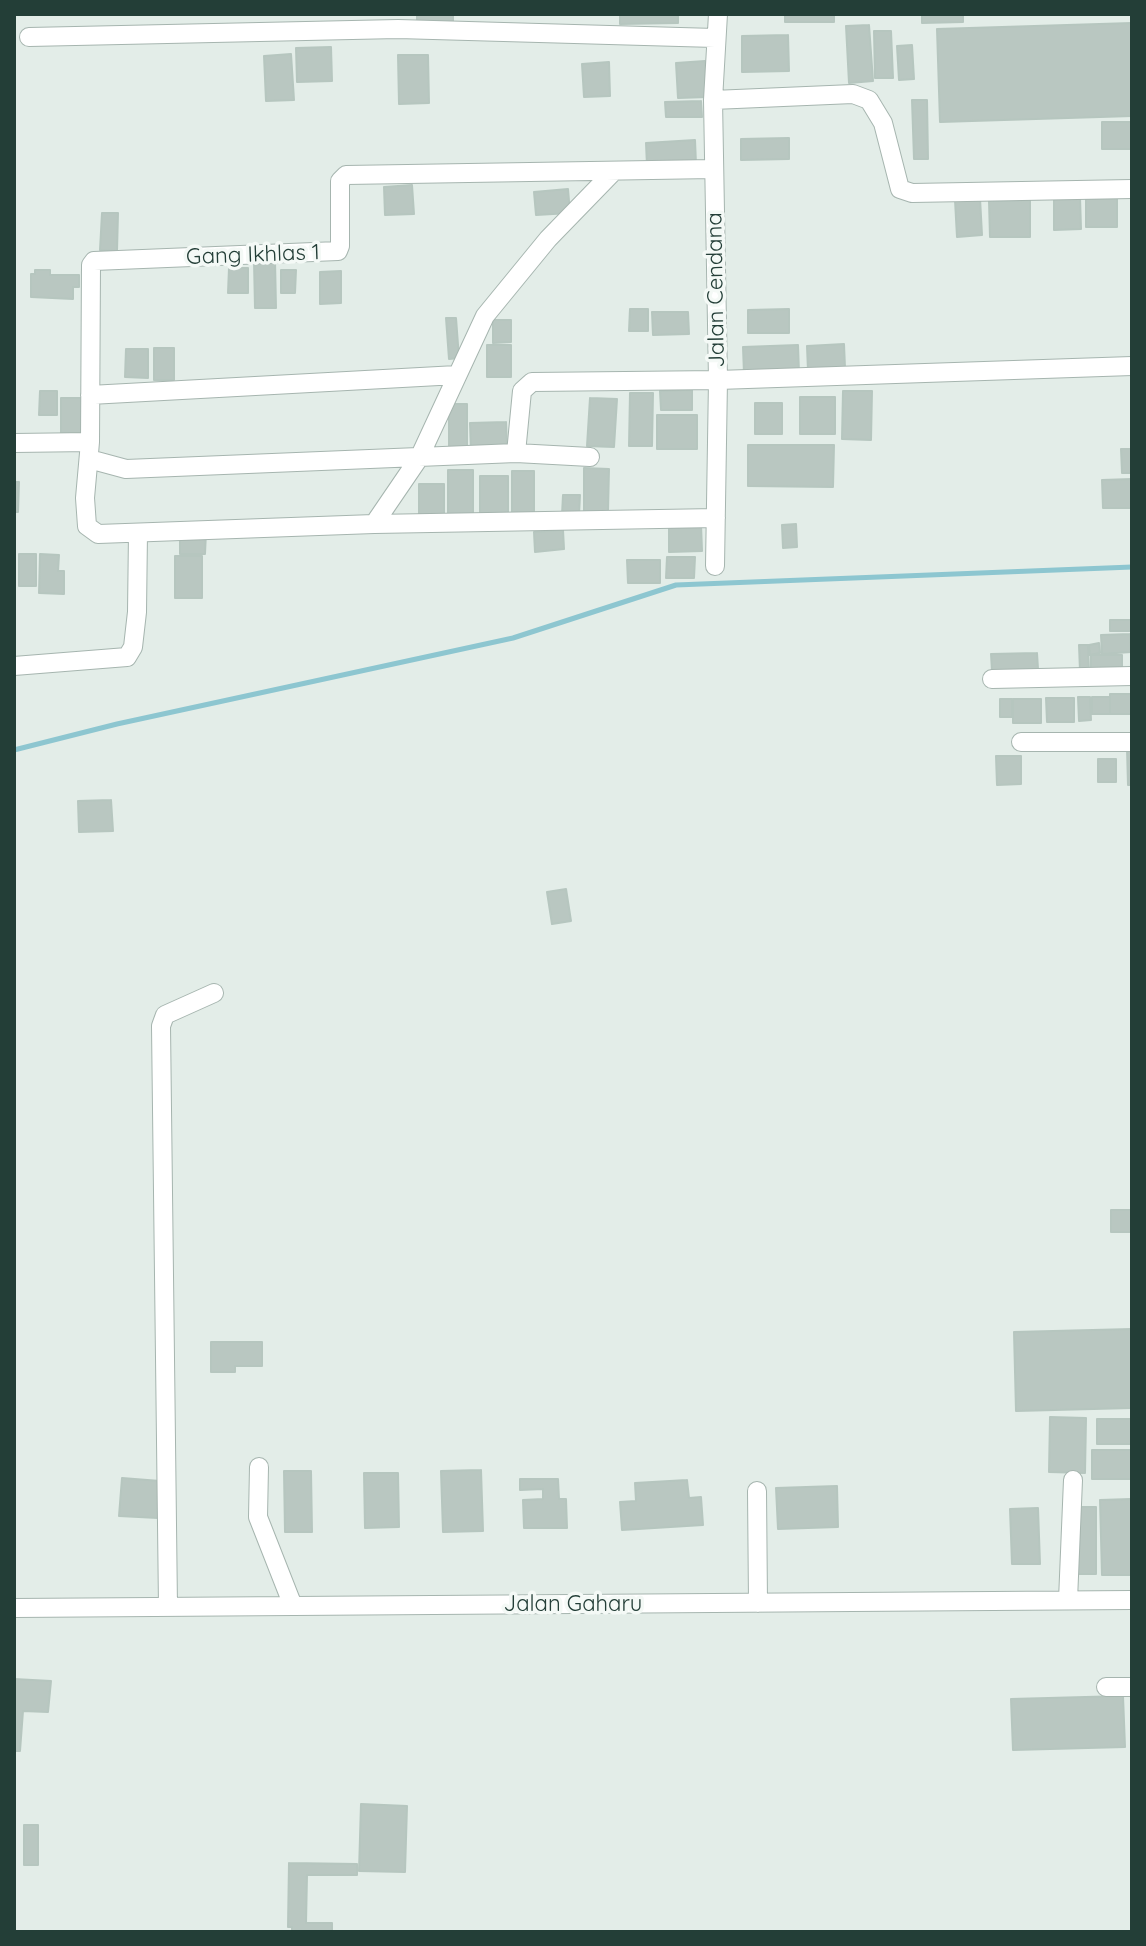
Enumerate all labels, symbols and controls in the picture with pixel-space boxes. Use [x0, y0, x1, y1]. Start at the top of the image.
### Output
street label: Jalan Cendana [701, 212, 731, 368]
street label: Gang Ikhlas 1 [186, 239, 320, 271]
street label: Jalan Gaharu [504, 1591, 642, 1617]

